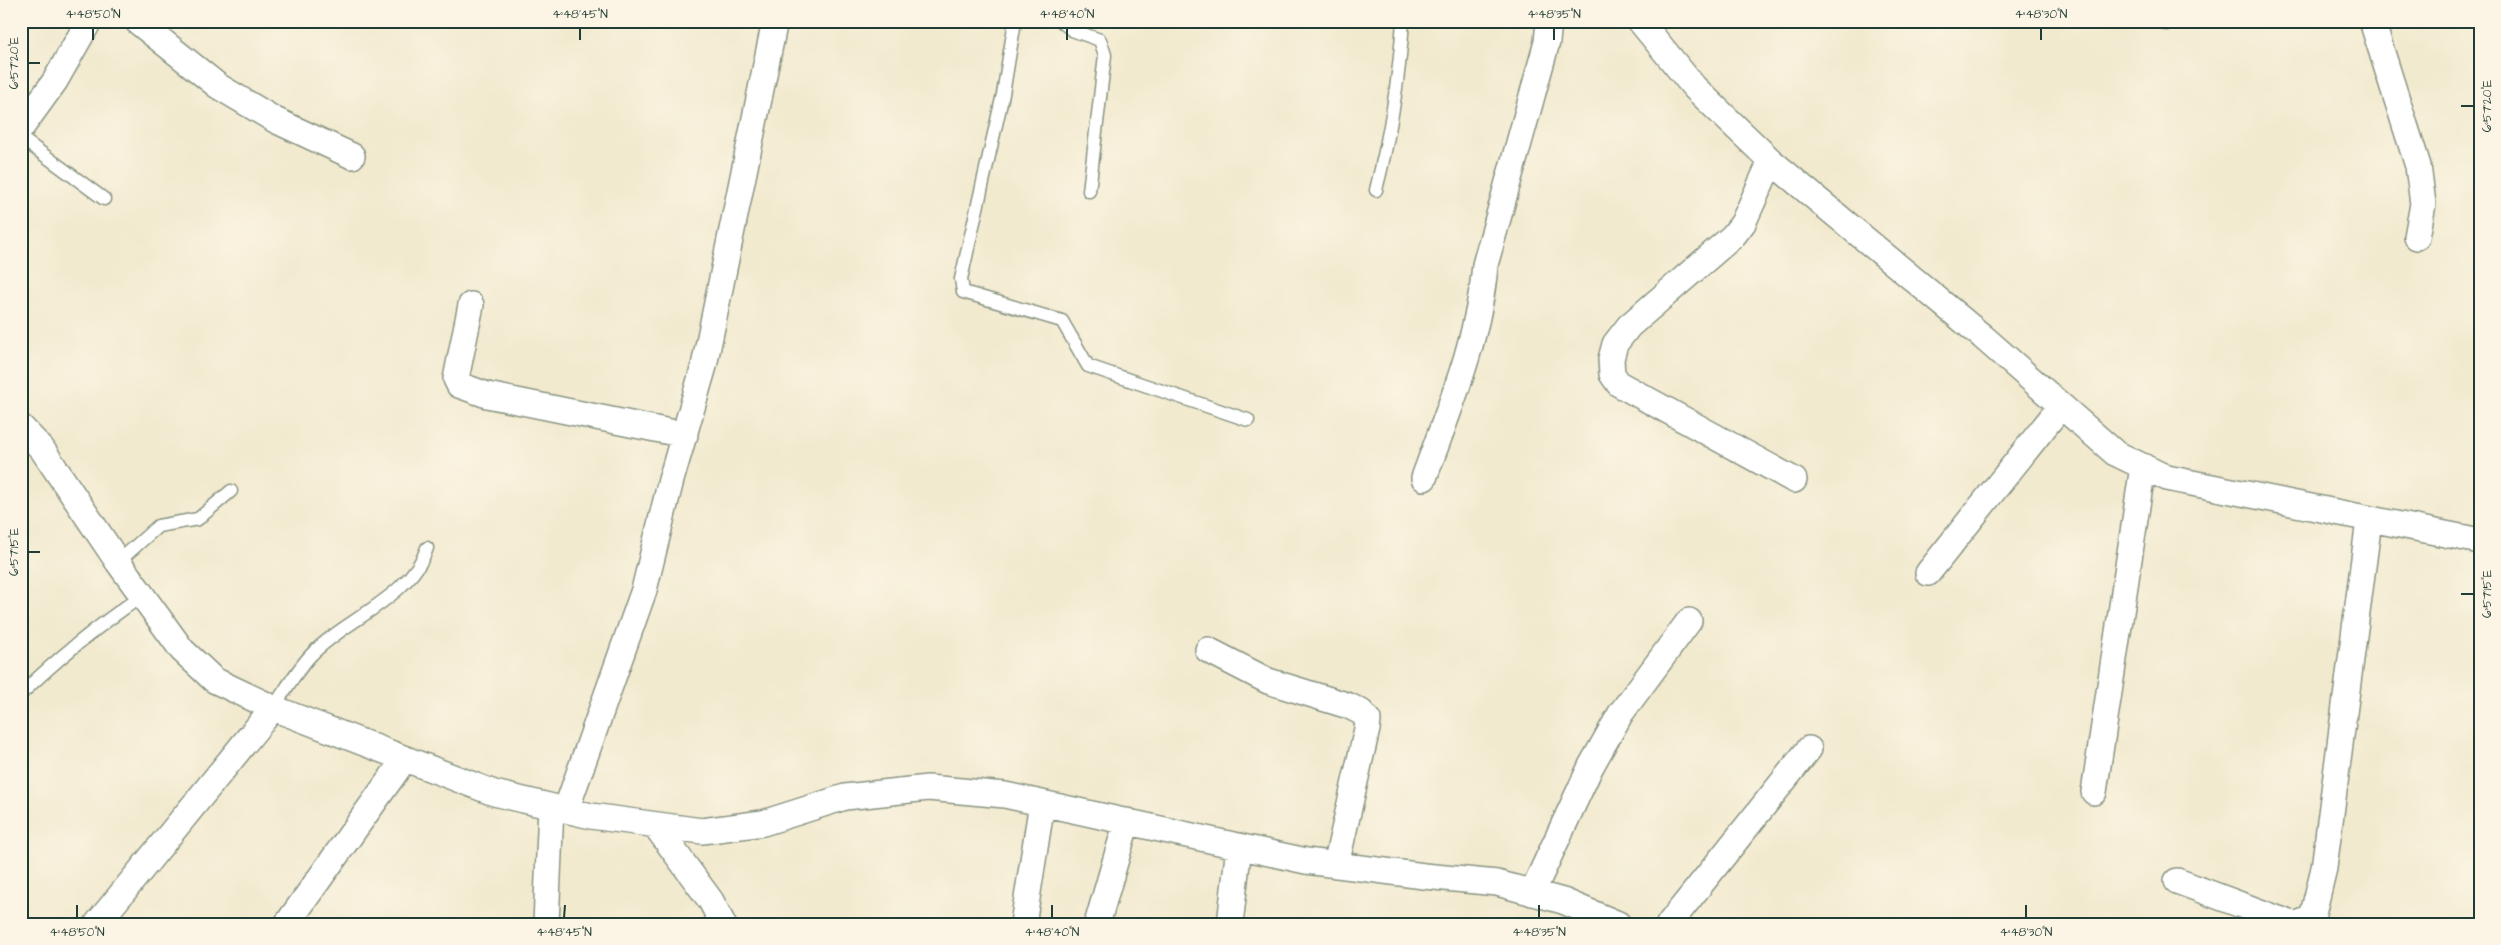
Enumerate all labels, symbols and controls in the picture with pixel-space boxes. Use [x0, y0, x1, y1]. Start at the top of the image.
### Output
text: 4°48'50"N [65, 6, 121, 23]
text: 4°48'45"N [552, 6, 608, 23]
text: 4°48'40"N [1040, 6, 1095, 23]
text: 4°48'35"N [1527, 6, 1581, 23]
text: 4°48'30"N [2015, 6, 2068, 23]
text: 6°57'20"E [6, 37, 23, 89]
text: 6°57'20"E [2479, 80, 2496, 132]
text: 6°57'15"E [6, 528, 23, 576]
text: 6°57'15"E [2479, 570, 2496, 618]
text: 4°48'50"N [49, 924, 105, 941]
text: 4°48'45"N [536, 924, 592, 941]
text: 4°48'40"N [1025, 924, 1080, 941]
text: 4°48'35"N [1512, 924, 1566, 941]
text: 4°48'30"N [2000, 924, 2053, 941]

